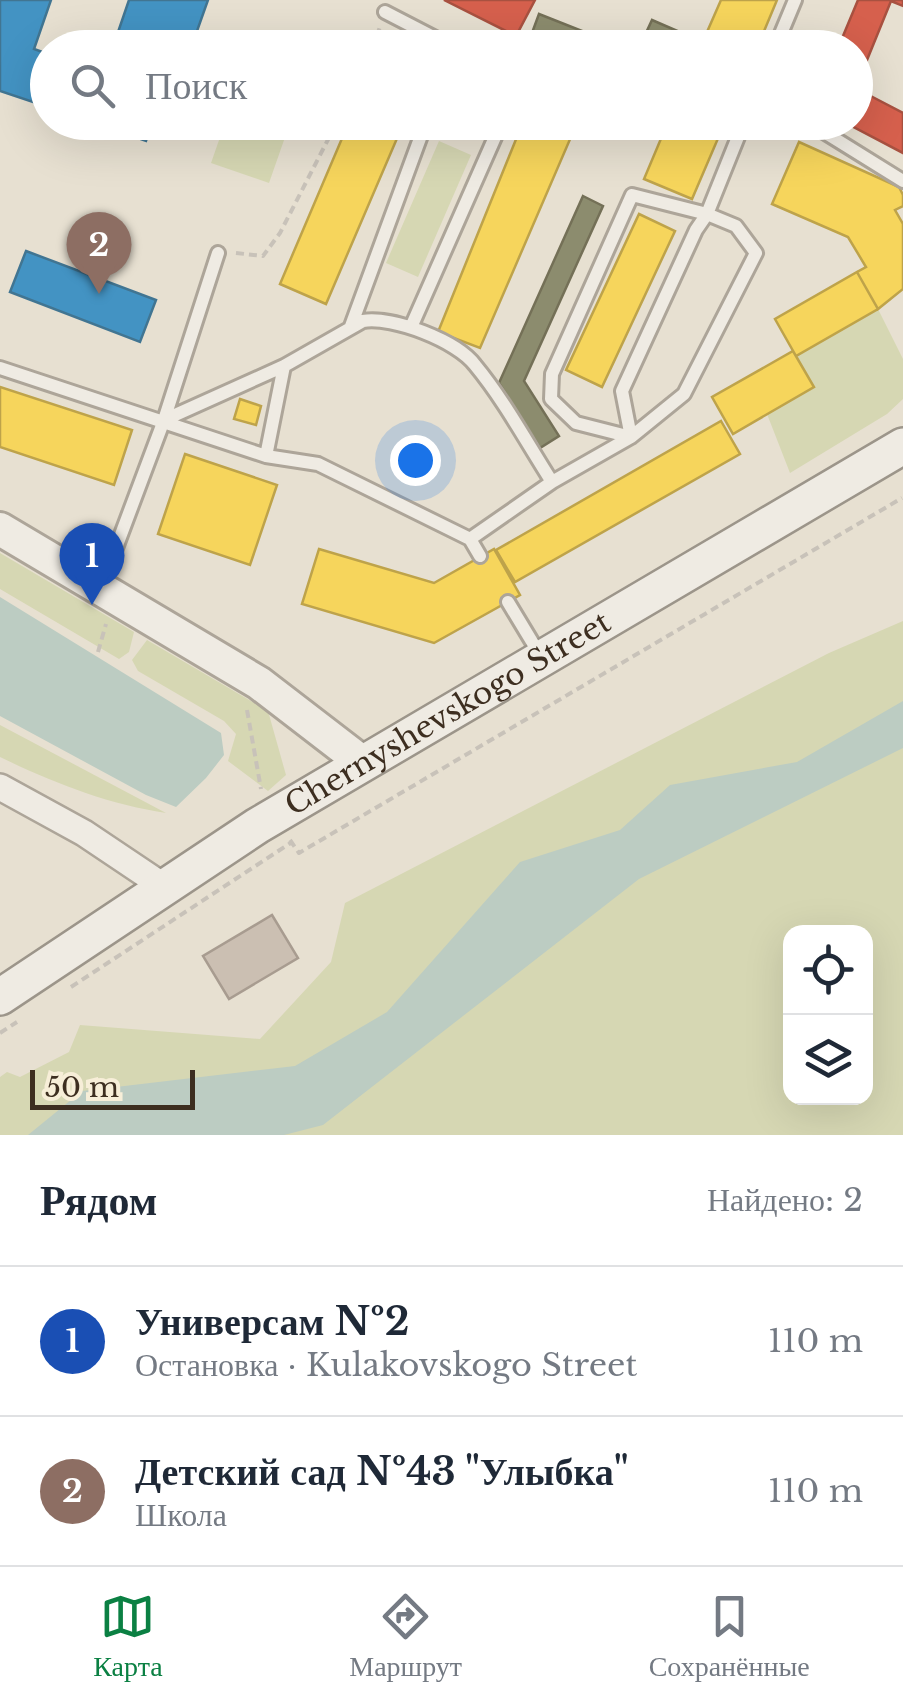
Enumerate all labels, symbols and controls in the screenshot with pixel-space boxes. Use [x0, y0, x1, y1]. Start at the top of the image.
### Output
search box [30, 30, 873, 140]
icon: search [65, 58, 120, 113]
text: Поиск [145, 62, 247, 109]
pin: 2 [66, 212, 132, 294]
your location [390, 435, 441, 486]
pin: 1 [59, 522, 124, 605]
street label: Chernyshevskogo Street [278, 603, 617, 823]
map controls [783, 925, 873, 1105]
button: locate [783, 925, 873, 1015]
button: layers [783, 1015, 873, 1105]
scale bar [30, 1065, 195, 1110]
text: 50 m [45, 1070, 119, 1105]
text: Рядом [40, 1174, 157, 1226]
text: Найдено: 2 [707, 1180, 863, 1220]
text: Универсам №2 [135, 1298, 409, 1345]
text: 1 [66, 1321, 79, 1361]
text: 110 m [768, 1321, 863, 1361]
text: Остановка · Kulakovskogo Street [135, 1345, 637, 1385]
text: Детский сад №43 "Улыбка" [135, 1448, 629, 1495]
text: 2 [62, 1471, 83, 1511]
text: 110 m [768, 1471, 863, 1511]
text: Школа [135, 1495, 227, 1535]
tab: Карта [93, 1589, 163, 1684]
tab: Маршрут [349, 1589, 462, 1684]
tab: Сохранённые [649, 1589, 810, 1684]

